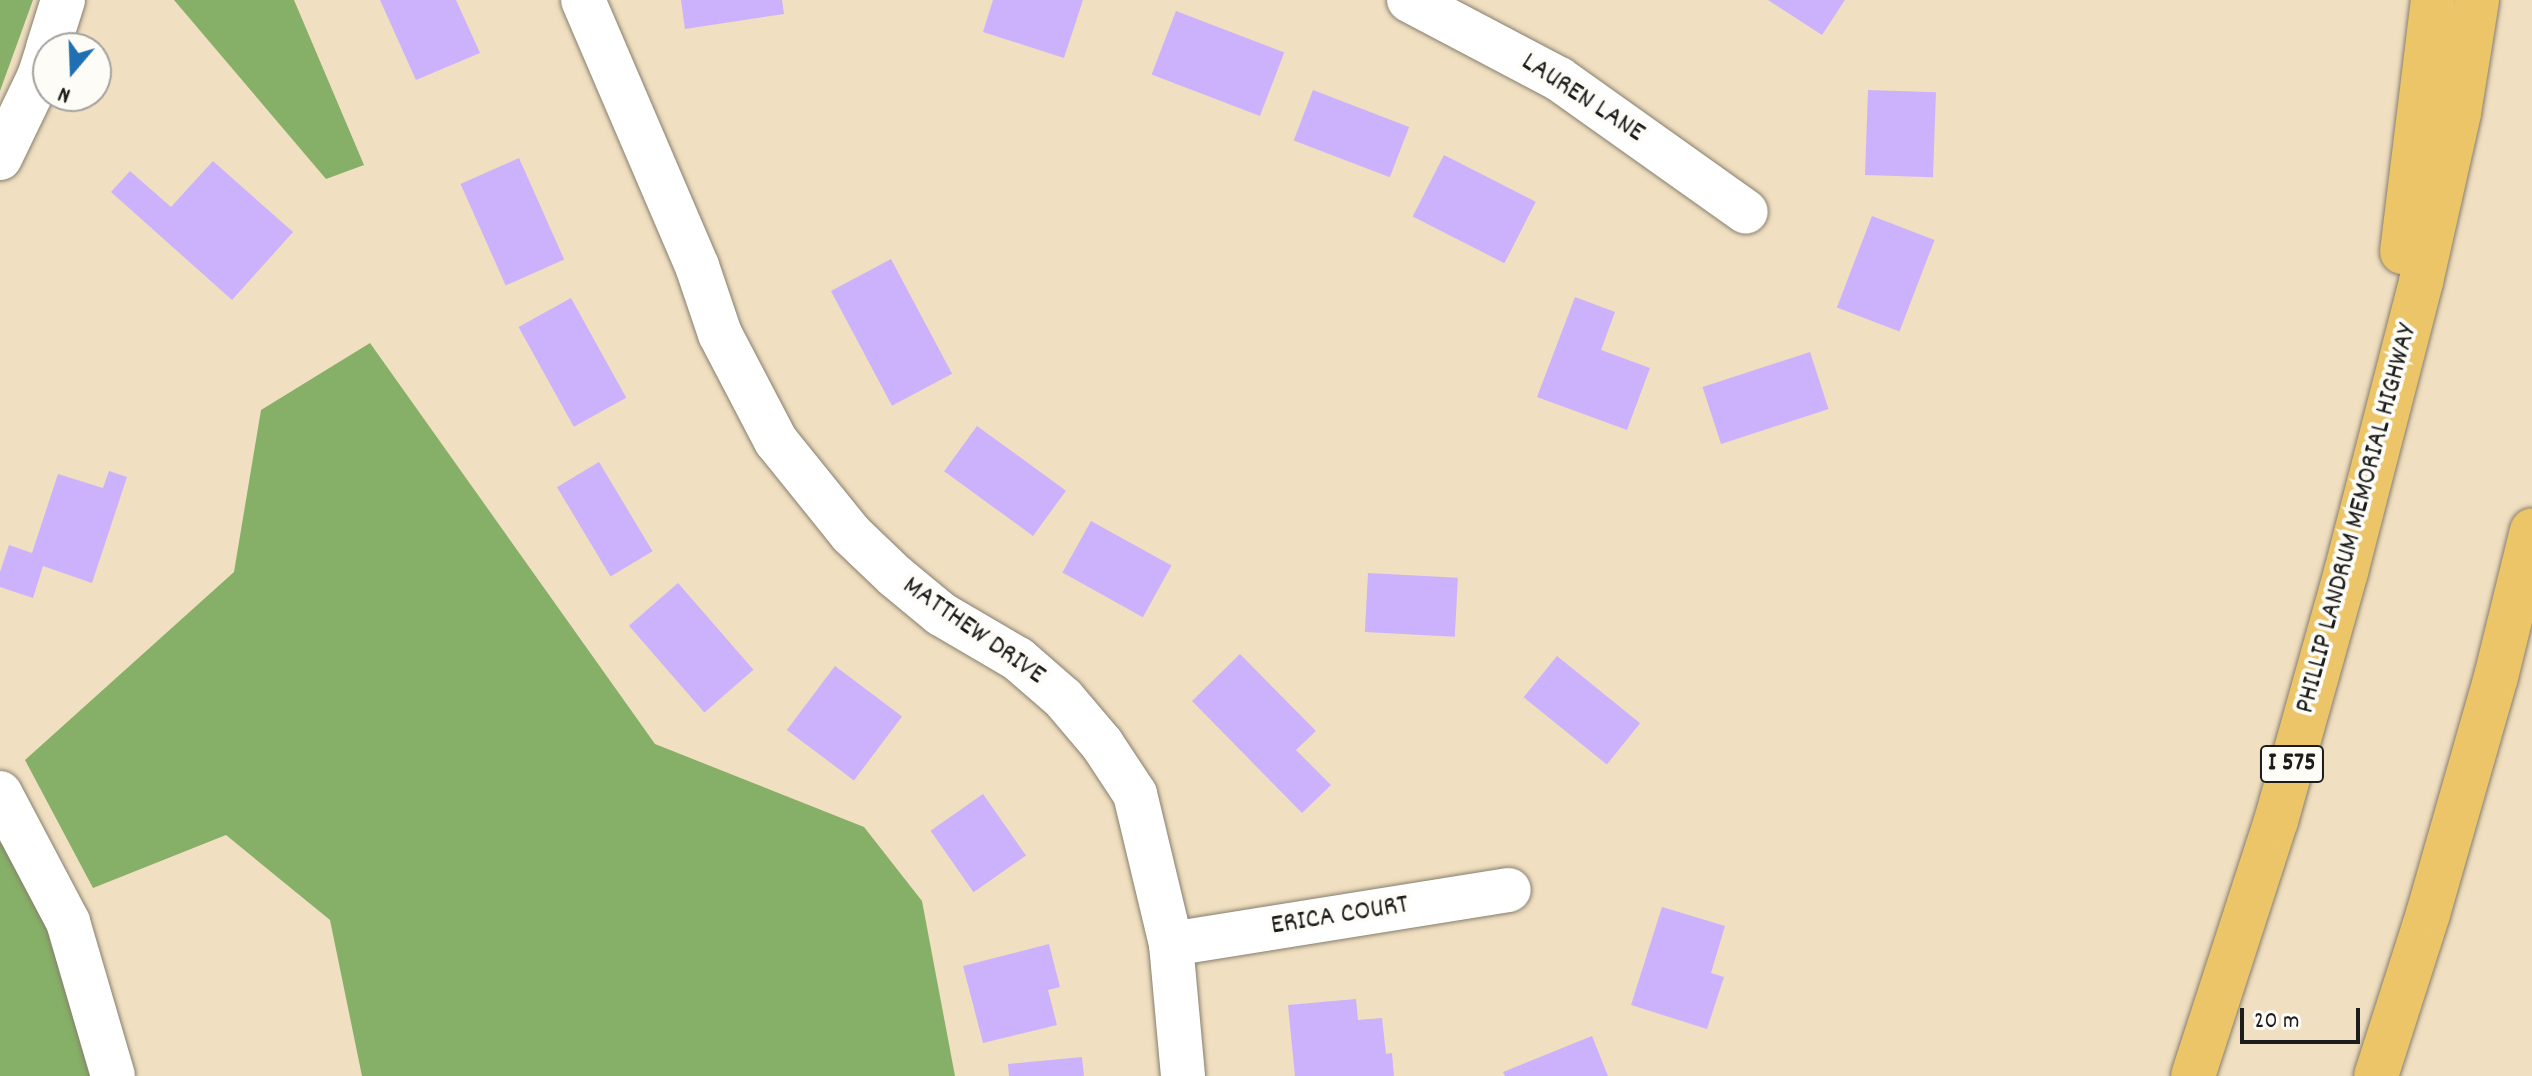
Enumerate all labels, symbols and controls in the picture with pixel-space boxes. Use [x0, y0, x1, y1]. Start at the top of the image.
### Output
north arrow [32, 32, 112, 112]
street label: LAUREN LANE [1514, 47, 1650, 151]
text: N [54, 77, 75, 110]
street label: PHILLIP LANDRUM MEMORIAL HIGHWAY [2290, 321, 2426, 717]
street label: MATTHEW DRIVE [895, 570, 1051, 694]
road number: I 575 [2258, 742, 2326, 786]
street label: ERICA COURT [1269, 890, 1411, 944]
scale bar [2244, 992, 2364, 1042]
text: 20 m [2254, 1005, 2300, 1039]

